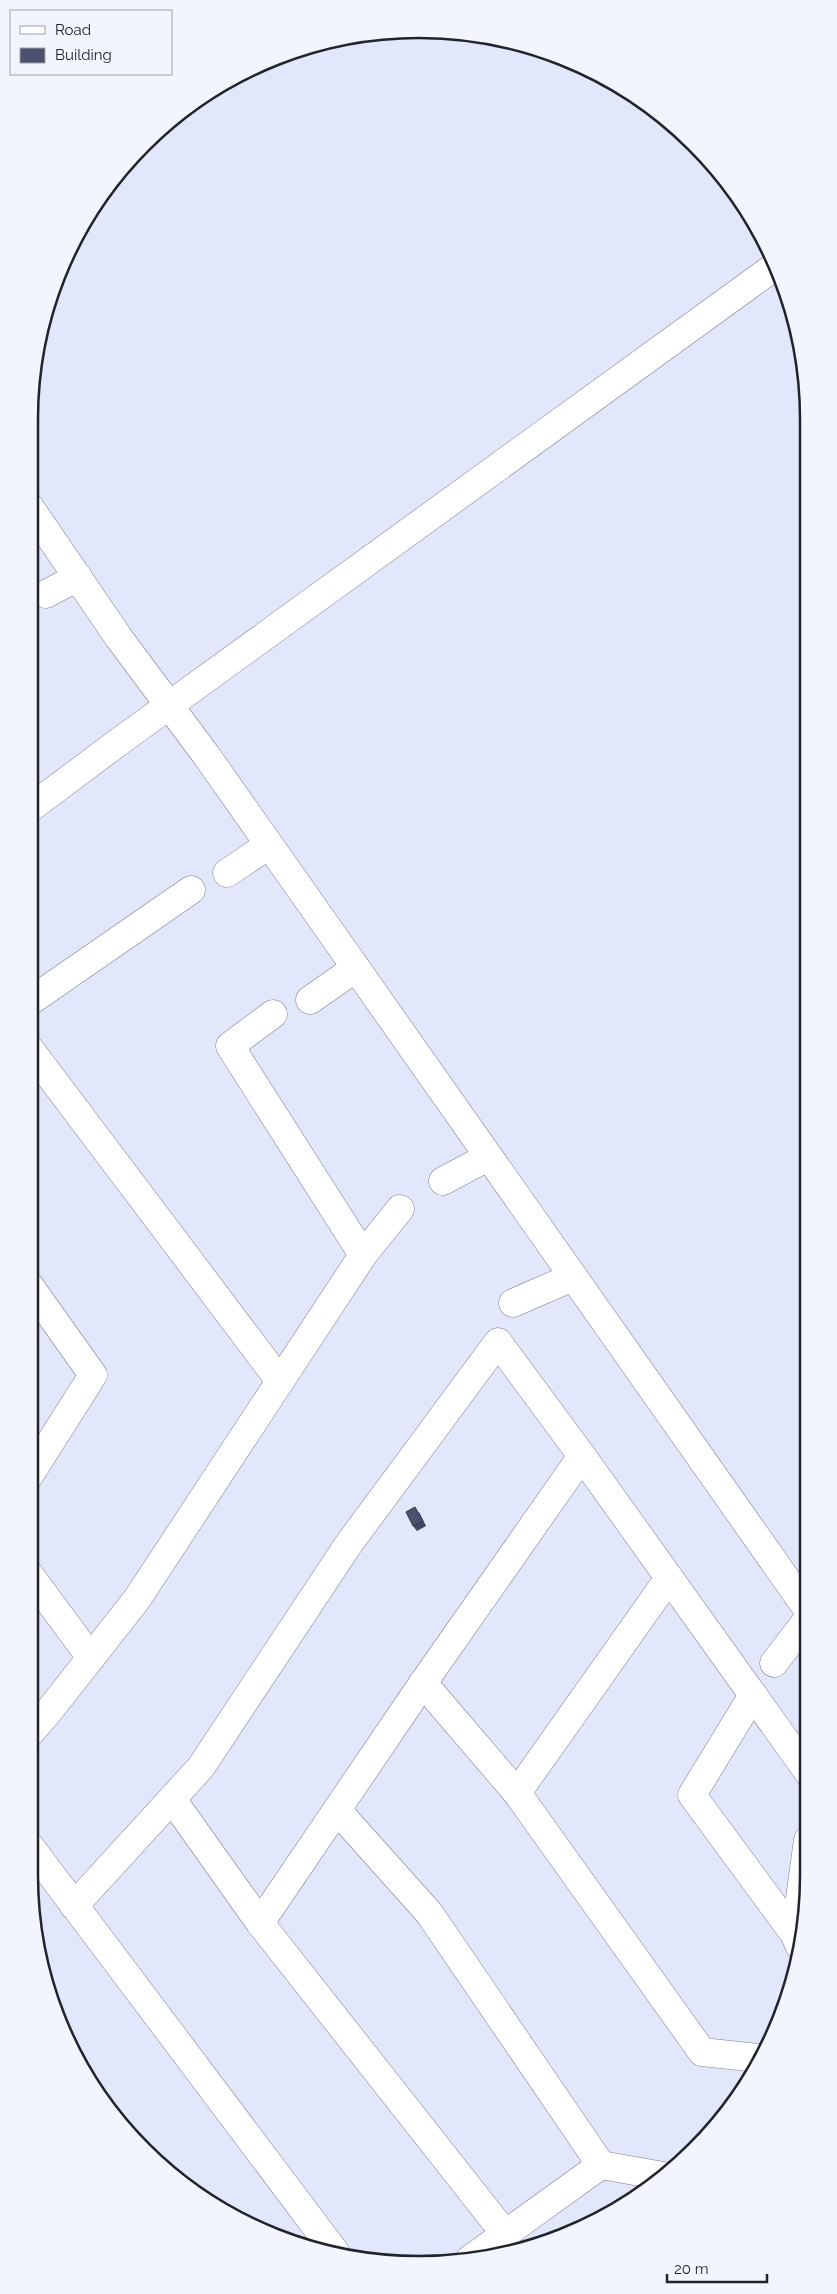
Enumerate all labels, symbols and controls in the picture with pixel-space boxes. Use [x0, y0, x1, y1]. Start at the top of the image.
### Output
legend [10, 10, 172, 75]
text: Road [55, 21, 91, 39]
text: Building [55, 46, 112, 64]
scale bar [667, 2252, 767, 2284]
text: 20 m [674, 2260, 709, 2278]

